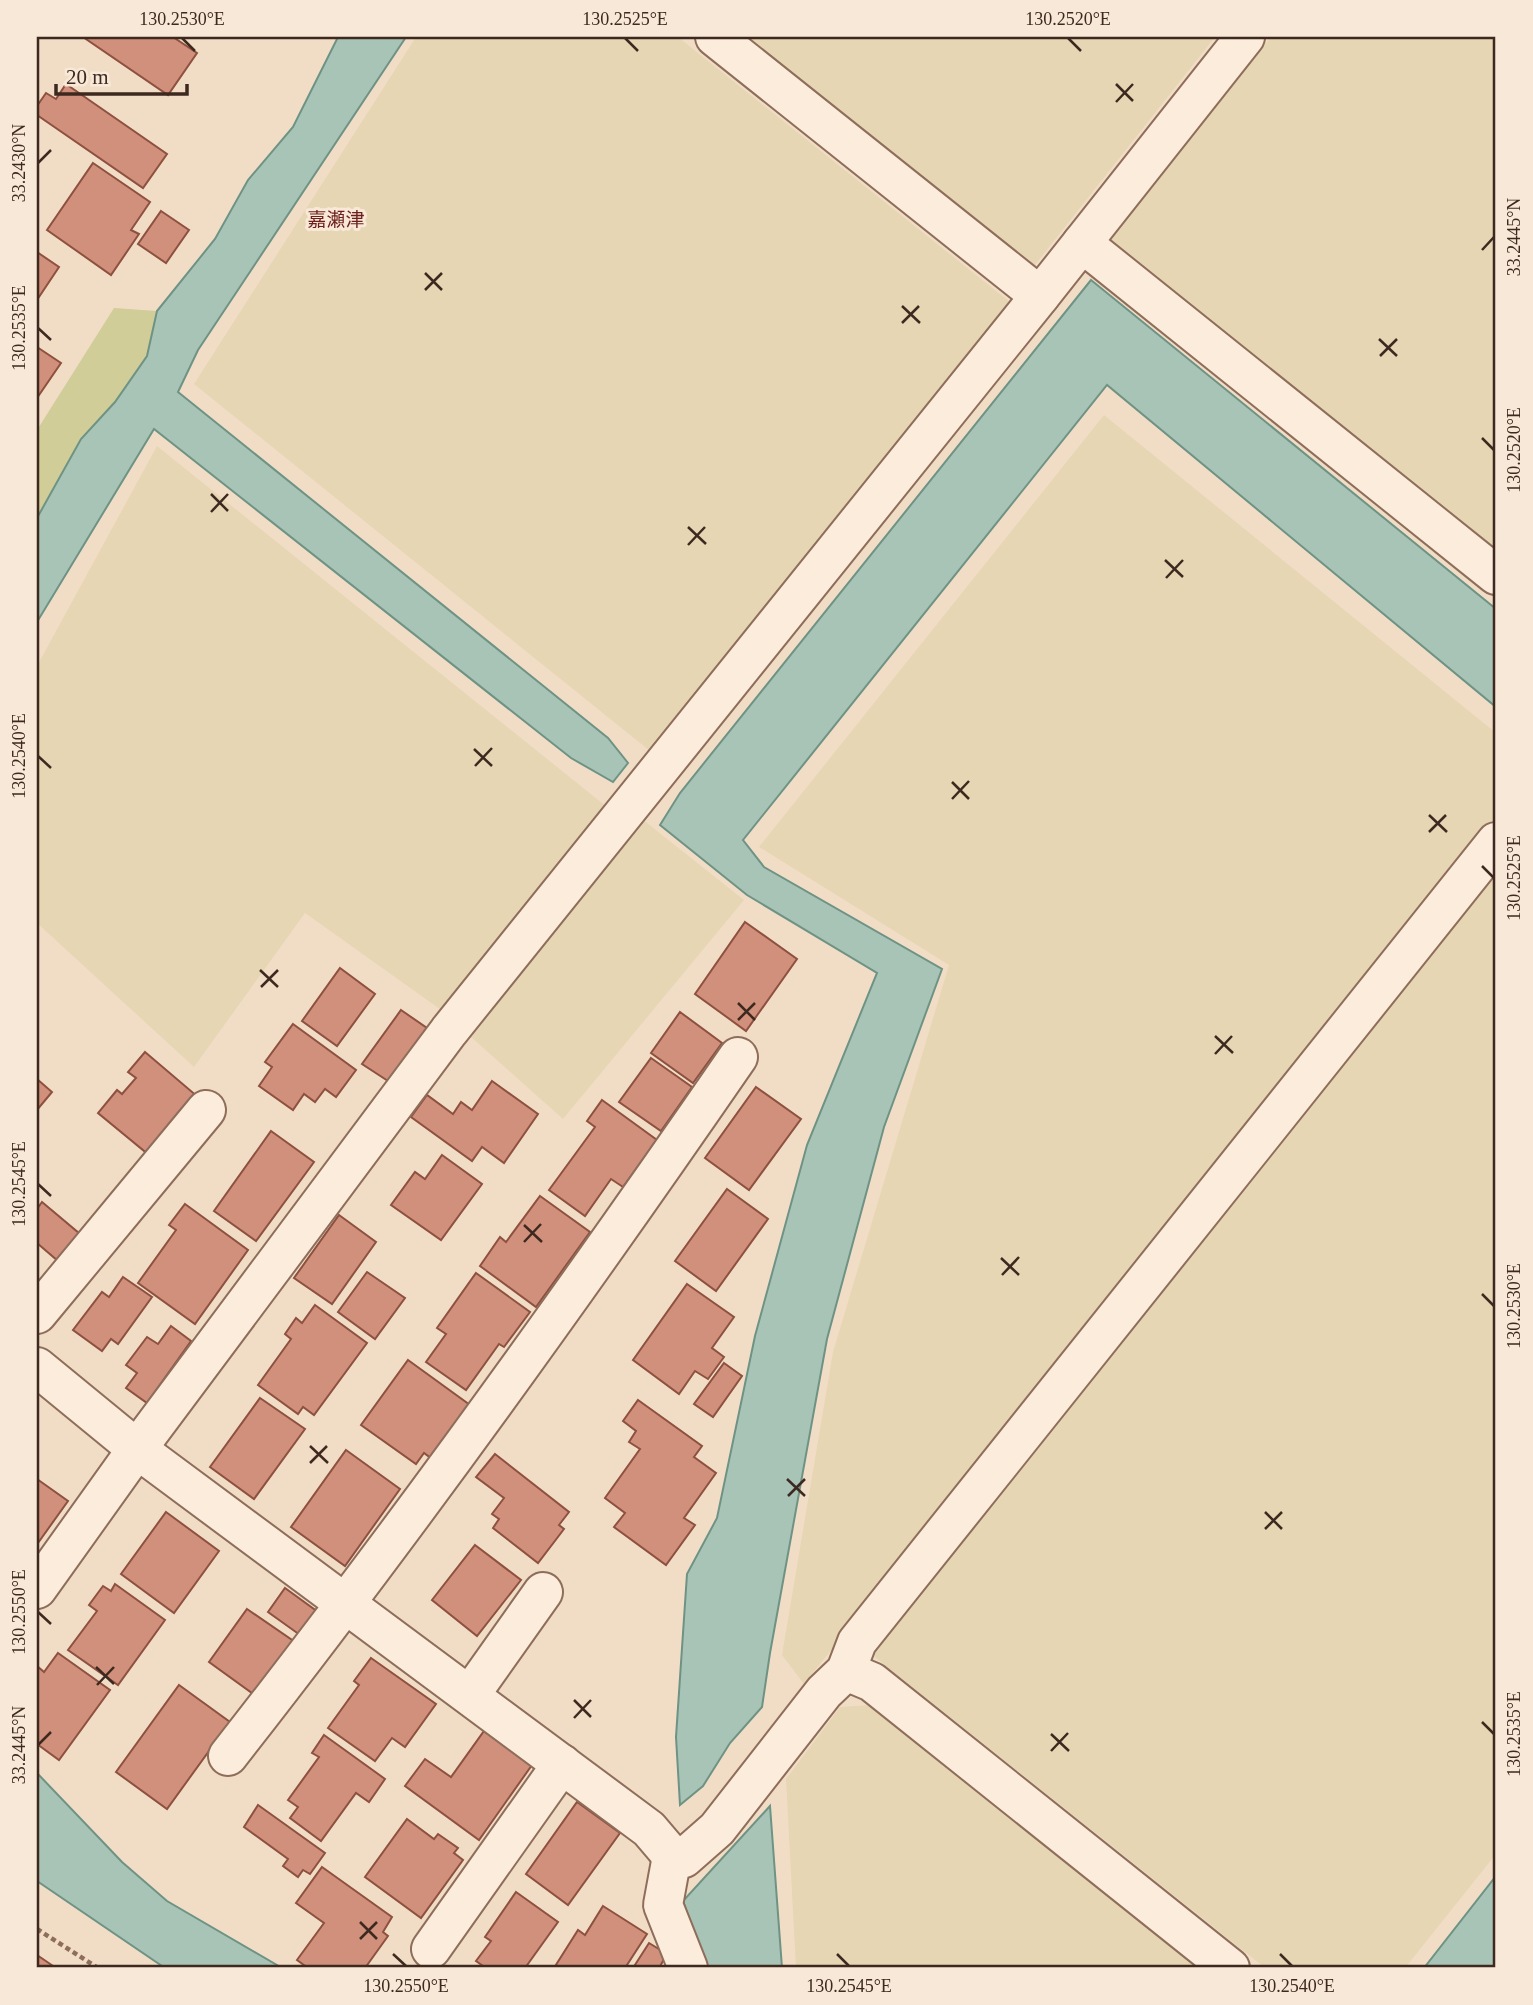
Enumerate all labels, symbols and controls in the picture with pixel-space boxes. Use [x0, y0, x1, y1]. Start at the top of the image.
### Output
text: 130.2530°E [139, 9, 225, 29]
text: 130.2525°E [582, 9, 668, 29]
text: 130.2520°E [1025, 9, 1111, 29]
scale bar [56, 52, 187, 96]
text: 20 m [66, 65, 109, 89]
text: 33.2430°N [9, 124, 29, 202]
text: 33.2445°N [1504, 198, 1524, 276]
district label: 嘉瀬津 [307, 209, 365, 230]
text: 130.2535°E [9, 285, 29, 371]
text: 130.2520°E [1504, 407, 1524, 493]
text: 130.2540°E [9, 713, 29, 799]
text: 130.2525°E [1504, 835, 1524, 921]
text: 130.2545°E [9, 1141, 29, 1227]
text: 130.2530°E [1504, 1263, 1524, 1349]
text: 130.2550°E [9, 1569, 29, 1655]
text: 130.2535°E [1504, 1691, 1524, 1777]
text: 33.2445°N [9, 1706, 29, 1784]
text: 130.2550°E [363, 1976, 449, 1996]
text: 130.2545°E [806, 1976, 892, 1996]
text: 130.2540°E [1249, 1976, 1335, 1996]

